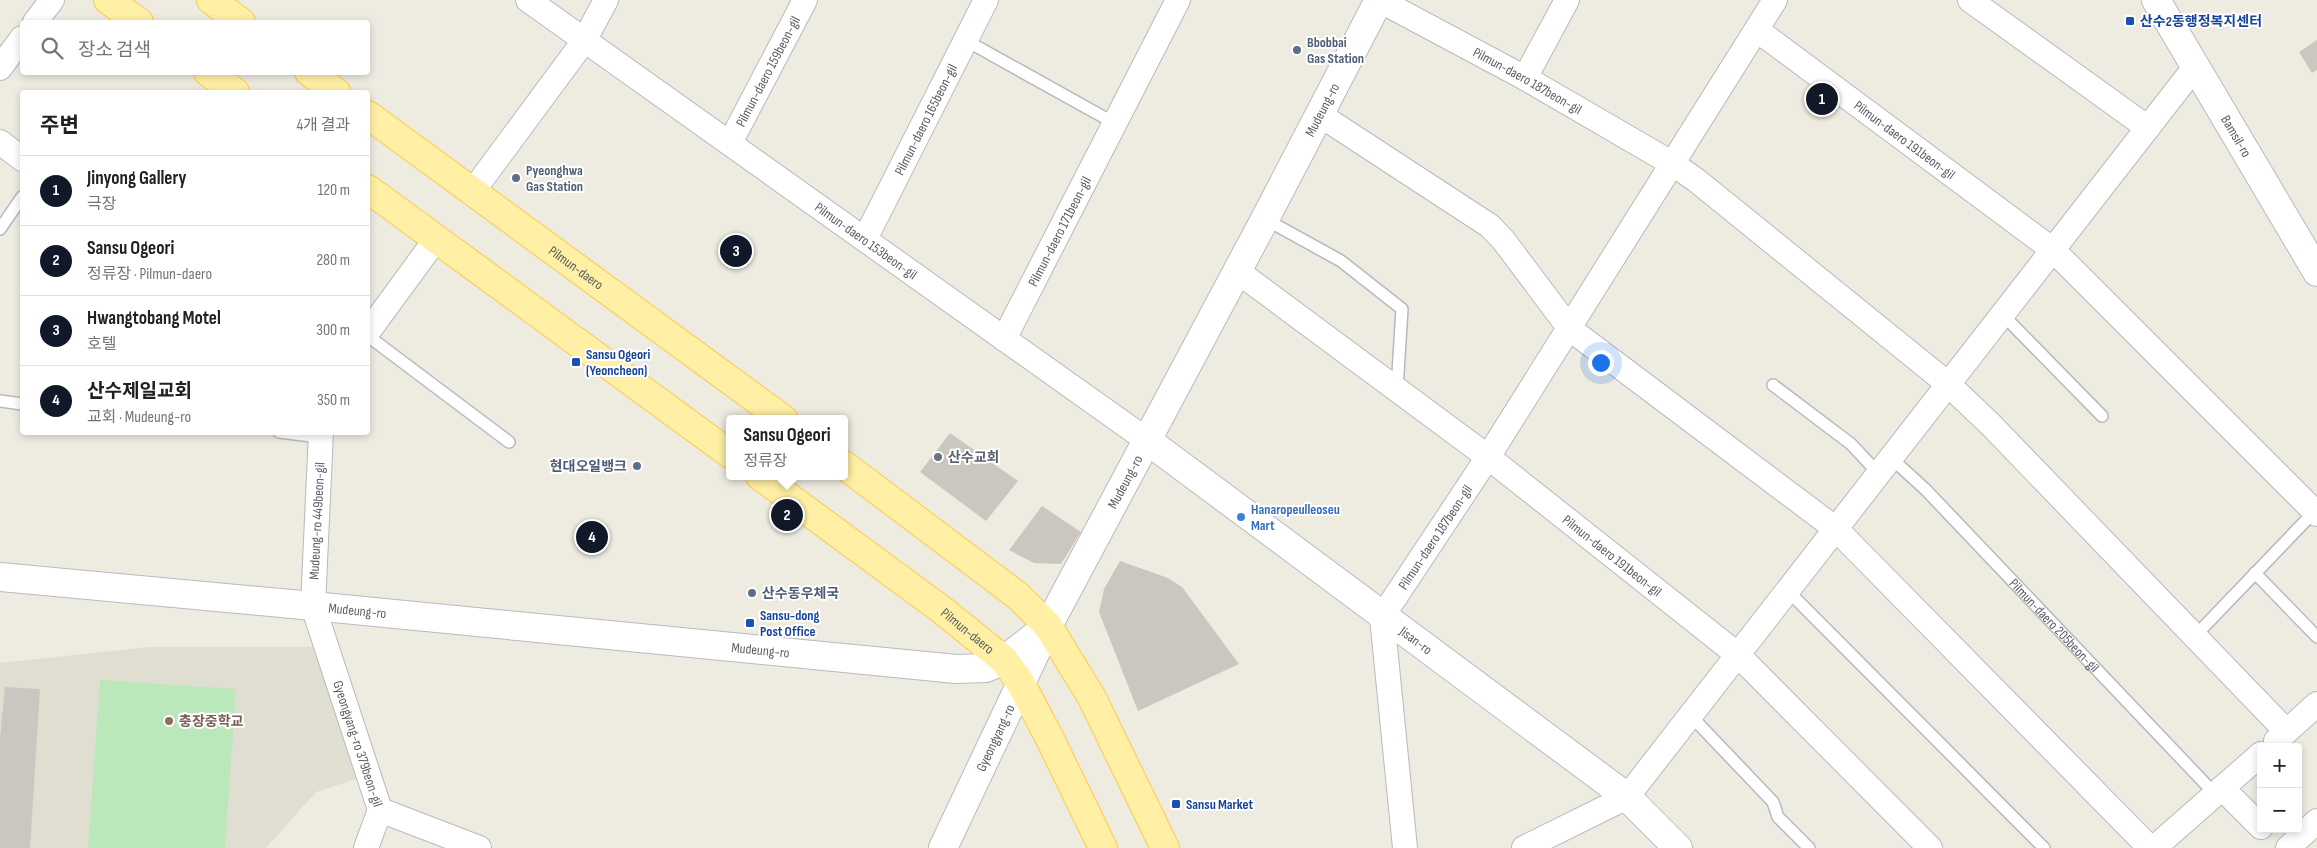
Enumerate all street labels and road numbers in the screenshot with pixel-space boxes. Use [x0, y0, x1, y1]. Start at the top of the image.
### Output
street label: Pilmun-daero 159beon-gil [732, 13, 804, 129]
street label: Pilmun-daero 187beon-gil [1470, 43, 1585, 118]
street label: Pilmun-daero 165beon-gil [890, 61, 961, 178]
street label: Mudeung-ro [1301, 80, 1343, 139]
street label: Pilmun-daero 191beon-gil [1851, 97, 1959, 183]
street label: Bamsil-ro [2218, 112, 2256, 160]
street label: Pilmun-daero 171beon-gil [1024, 174, 1094, 289]
street label: Pilmun-daero 153beon-gil [812, 198, 921, 283]
street label: Pilmun-daero [545, 242, 607, 293]
street label: Mudeung-ro [1104, 452, 1146, 511]
street label: Mudeung-ro 449beon-gil [305, 462, 329, 580]
street label: Pilmun-daero 187beon-gil [1394, 482, 1476, 593]
street label: Pilmun-daero 191beon-gil [1559, 511, 1665, 600]
street label: Pilmun-daero 205beon-gil [2006, 575, 2103, 676]
street label: Mudeung-ro [328, 599, 387, 622]
street label: Pilmun-daero [938, 604, 998, 657]
street label: Jisan-ro [1395, 622, 1436, 658]
street label: Mudeung-ro [731, 639, 790, 661]
street label: Gyeongyang-ro 379beon-gil [330, 678, 387, 809]
street label: Gyeongyang-ro [972, 701, 1018, 774]

